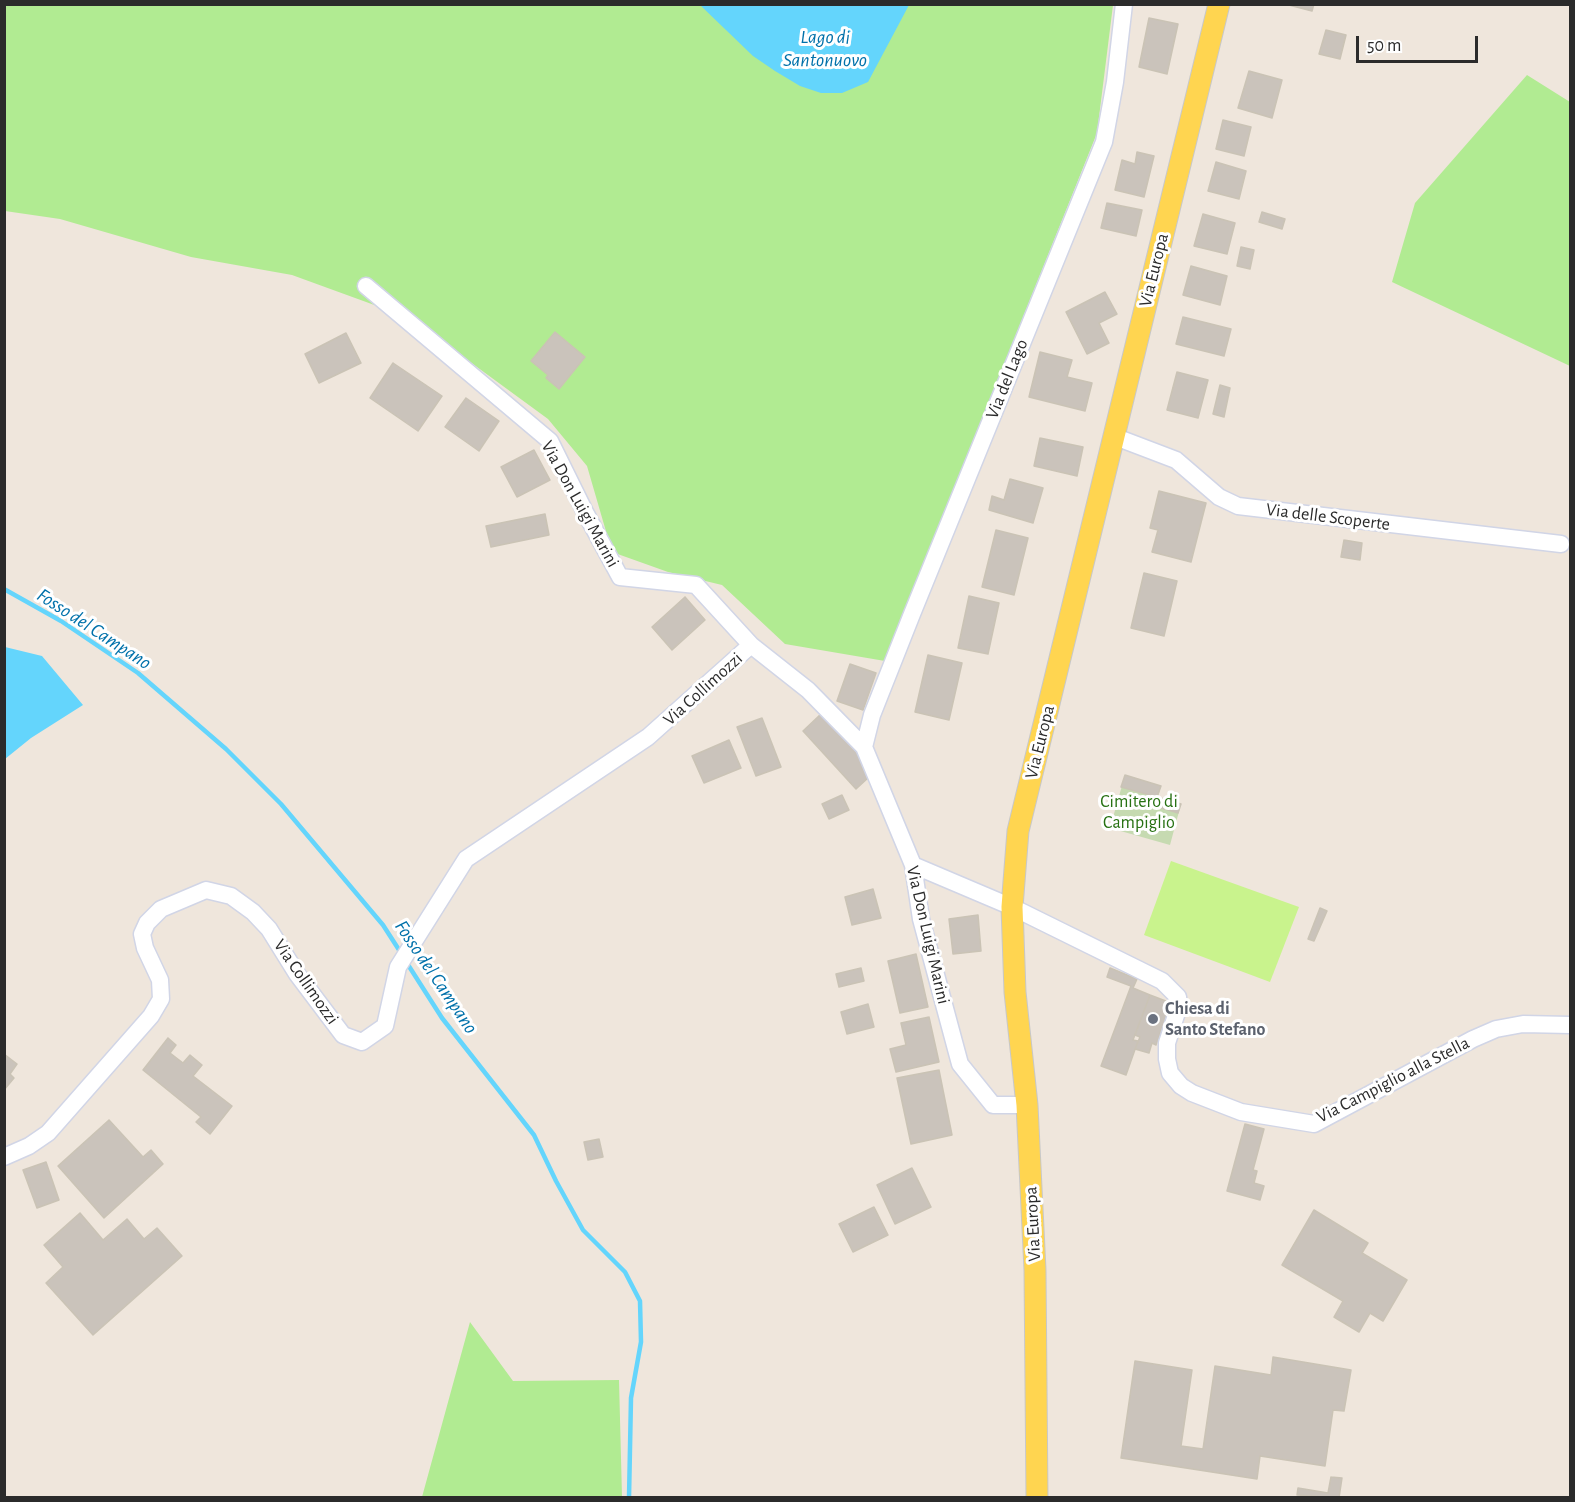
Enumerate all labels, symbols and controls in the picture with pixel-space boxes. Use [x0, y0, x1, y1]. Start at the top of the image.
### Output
scale bar [1359, 24, 1480, 62]
water label: Lago di Santonuovo [783, 25, 867, 72]
text: 50 m [1367, 37, 1401, 55]
street label: Via Europa [1134, 231, 1174, 309]
street label: Via del Lago [981, 336, 1033, 422]
street label: Via Don Luigi Marini [536, 437, 624, 571]
street label: Via delle Scoperte [1265, 499, 1391, 535]
water label: Fosso del Campano [32, 583, 156, 675]
street label: Via Collimozzi [659, 648, 747, 730]
street label: Via Europa [1020, 703, 1060, 781]
park label: Cimitero di Campiglio [1100, 791, 1178, 834]
street label: Via Don Luigi Marini [902, 864, 954, 1006]
water label: Fosso del Campano [389, 916, 483, 1038]
street label: Via Collimozzi [269, 935, 343, 1029]
place label: Chiesa di Santo Stefano [1165, 998, 1266, 1040]
marker: Chiesa di Santo Stefano [1146, 1012, 1160, 1026]
street label: Via Campiglio alla Stella [1313, 1032, 1473, 1128]
street label: Via Europa [1020, 1186, 1046, 1262]

